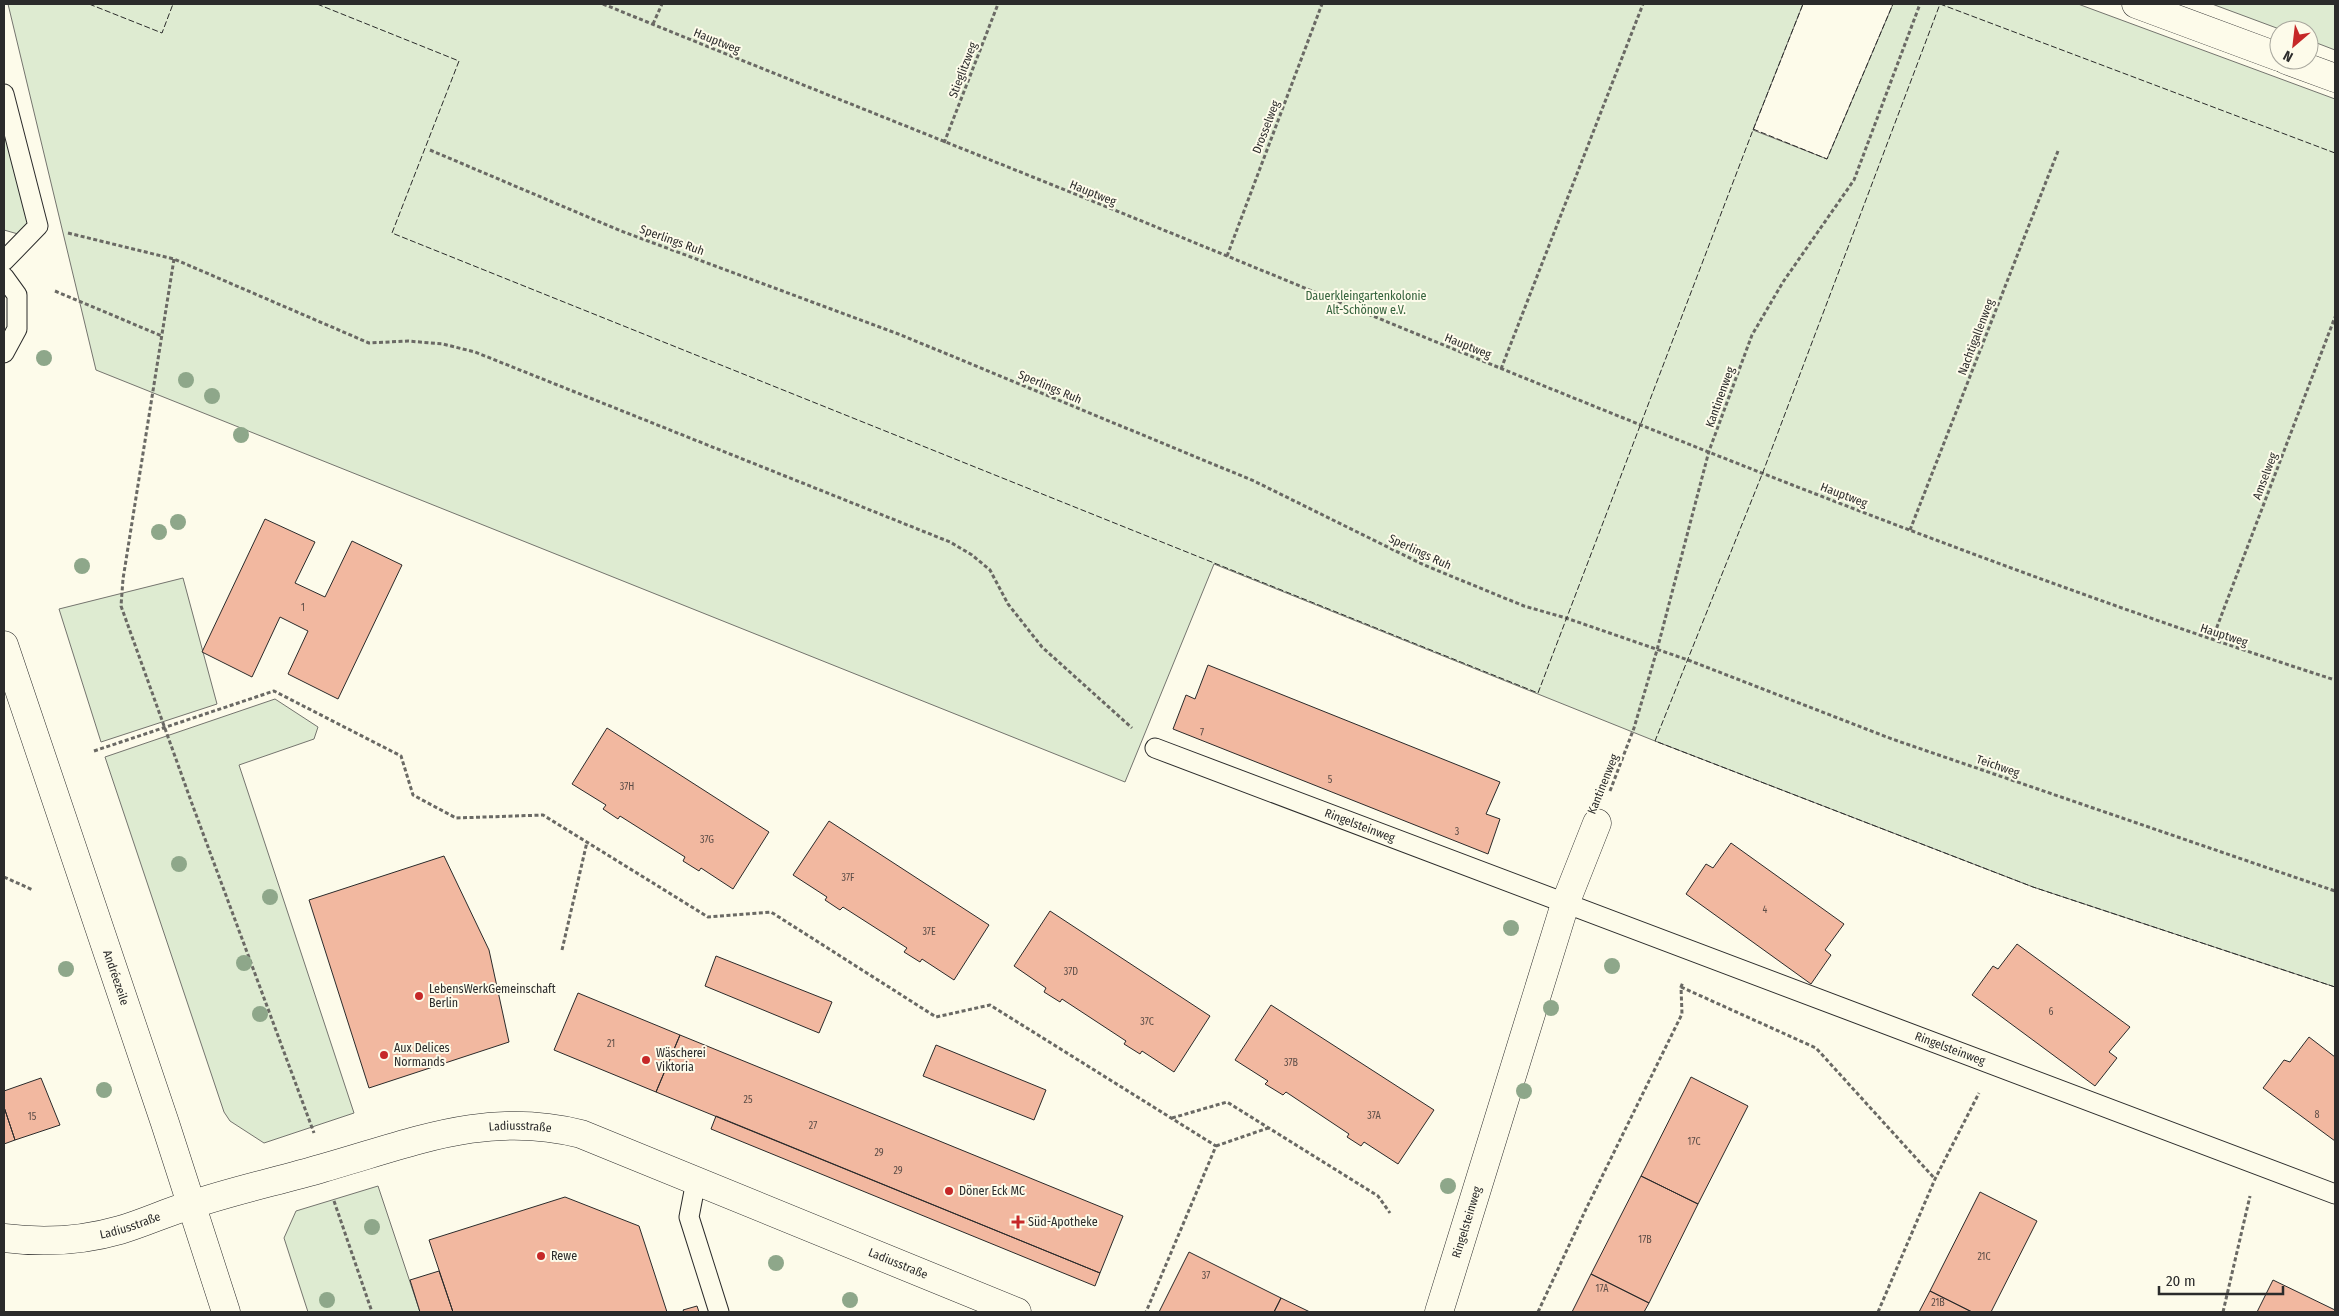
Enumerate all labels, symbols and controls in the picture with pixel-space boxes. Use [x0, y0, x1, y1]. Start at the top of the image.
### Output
north arrow [2269, 20, 2319, 70]
street label: Hauptweg [692, 25, 743, 57]
street label: Stieglitzweg [946, 40, 980, 100]
text: N [2280, 47, 2296, 66]
street label: Drosselweg [1249, 98, 1283, 156]
street label: Hauptweg [1068, 177, 1119, 209]
street label: Sperlings Ruh [638, 222, 706, 258]
park label: Dauerkleingartenkolonie Alt-Schönow e.V. [1305, 289, 1427, 317]
street label: Nachtigallenweg [1955, 296, 1997, 377]
street label: Hauptweg [1443, 330, 1494, 362]
street label: Kantinenweg [1703, 364, 1738, 429]
street label: Sperlings Ruh [1016, 367, 1084, 407]
street label: Amselweg [2250, 450, 2280, 501]
street label: Hauptweg [1819, 480, 1870, 510]
street label: Sperlings Ruh [1386, 531, 1454, 573]
house number: 1 [301, 602, 305, 614]
street label: Hauptweg [2198, 621, 2250, 649]
house number: 7 [1200, 727, 1204, 739]
street label: Kantinenweg [1585, 752, 1622, 816]
street label: Teichweg [1975, 752, 2022, 780]
house number: 5 [1328, 774, 1333, 786]
house number: 37H [620, 781, 634, 793]
street label: Ringelsteinweg [1323, 806, 1397, 845]
house number: 3 [1455, 826, 1460, 838]
house number: 37G [700, 834, 714, 846]
house number: 37F [842, 872, 855, 884]
house number: 4 [1763, 904, 1768, 916]
house number: 37E [922, 926, 936, 938]
street label: Andréezeile [100, 948, 132, 1007]
house number: 37D [1064, 966, 1078, 978]
place label: LebensWerkGemeinschaft Berlin [429, 982, 556, 1010]
marker: LebensWerkGemeinschaft Berlin [413, 990, 425, 1002]
house number: 6 [2049, 1006, 2054, 1018]
house number: 37C [1140, 1016, 1154, 1028]
street label: Ringelsteinweg [1913, 1029, 1988, 1068]
house number: 21 [607, 1038, 615, 1050]
place label: Aux Delices Normands [394, 1041, 450, 1069]
place label: Wäscherei Viktoria [656, 1046, 706, 1074]
marker: Aux Delices Normands [378, 1049, 390, 1061]
marker: Wäscherei Viktoria [640, 1054, 652, 1066]
house number: 37B [1284, 1057, 1299, 1069]
house number: 25 [744, 1094, 753, 1106]
house number: 8 [2315, 1109, 2320, 1121]
house number: 37A [1367, 1110, 1381, 1122]
house number: 15 [28, 1111, 37, 1123]
street label: Ladiusstraße [488, 1119, 553, 1135]
house number: 27 [809, 1120, 817, 1132]
house number: 17C [1688, 1136, 1700, 1148]
house number: 29 [874, 1147, 884, 1159]
house number: 29 [893, 1165, 903, 1177]
place label: Döner Eck MC [959, 1184, 1025, 1198]
street label: Ringelsteinweg [1449, 1184, 1484, 1260]
marker: Döner Eck MC [943, 1185, 955, 1197]
street label: Ladiusstraße [99, 1209, 163, 1242]
place label: Süd-Apotheke [1028, 1215, 1098, 1229]
marker: Süd-Apotheke [1012, 1216, 1024, 1228]
house number: 17B [1638, 1234, 1652, 1246]
street label: Ladiusstraße [866, 1245, 930, 1282]
place label: Rewe [551, 1249, 577, 1263]
marker: Rewe [535, 1250, 547, 1262]
house number: 21C [1977, 1251, 1991, 1263]
scale bar [2159, 1264, 2283, 1296]
house number: 37 [1202, 1270, 1210, 1282]
text: 20 m [2166, 1272, 2196, 1290]
house number: 17A [1596, 1283, 1609, 1295]
house number: 21B [1931, 1297, 1945, 1309]

